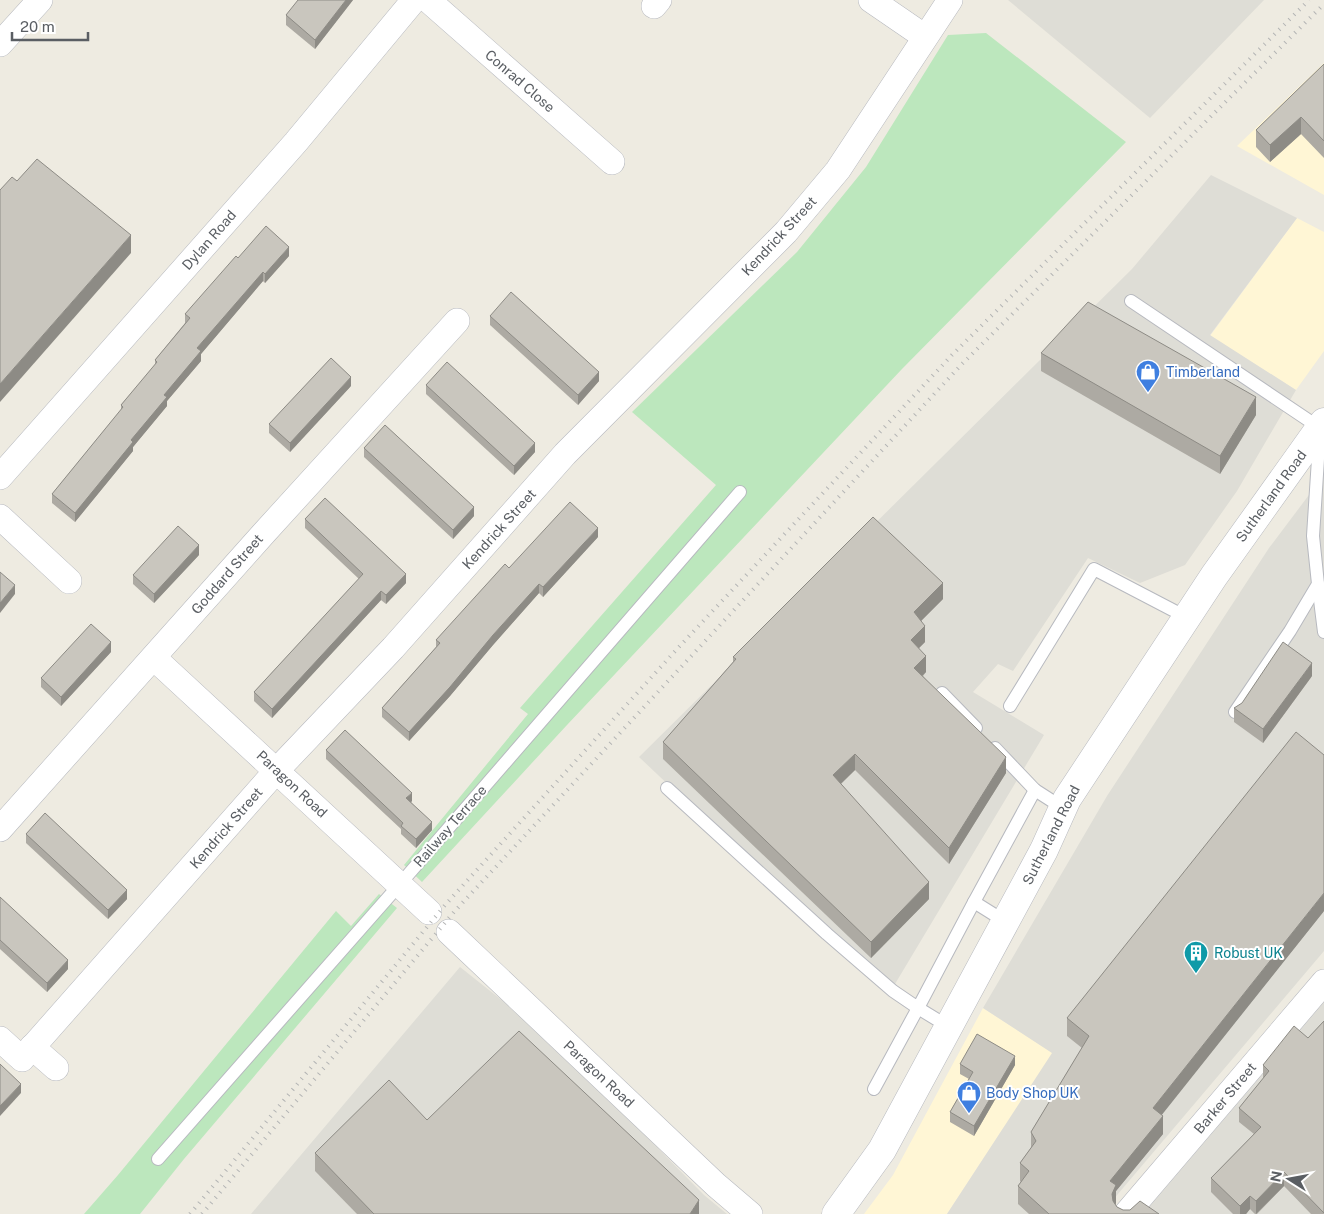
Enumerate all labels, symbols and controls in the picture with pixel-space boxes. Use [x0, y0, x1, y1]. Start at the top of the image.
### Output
scale bar [12, 10, 89, 42]
text: 20 m [20, 18, 55, 35]
street label: Conrad Close [482, 47, 558, 116]
street label: Kendrick Street [738, 193, 820, 279]
street label: Dylan Road [179, 207, 239, 273]
shop icon: Timberland [1135, 359, 1161, 393]
place label: Timberland [1166, 364, 1240, 380]
street label: Sutherland Road [1232, 447, 1310, 545]
street label: Kendrick Street [459, 486, 539, 572]
street label: Goddard Street [188, 531, 266, 617]
street label: Paragon Road [253, 747, 331, 821]
street label: Railway Terrace [410, 782, 490, 870]
street label: Sutherland Road [1019, 783, 1083, 887]
street label: Kendrick Street [186, 784, 266, 872]
building icon: Robust UK [1183, 940, 1209, 974]
place label: Robust UK [1214, 945, 1283, 961]
street label: Paragon Road [560, 1037, 638, 1111]
street label: Barker Street [1191, 1059, 1259, 1137]
shop icon: Body Shop UK [956, 1080, 982, 1114]
place label: Body Shop UK [986, 1085, 1079, 1101]
north arrow [1264, 1154, 1314, 1204]
text: N [1267, 1170, 1285, 1183]

